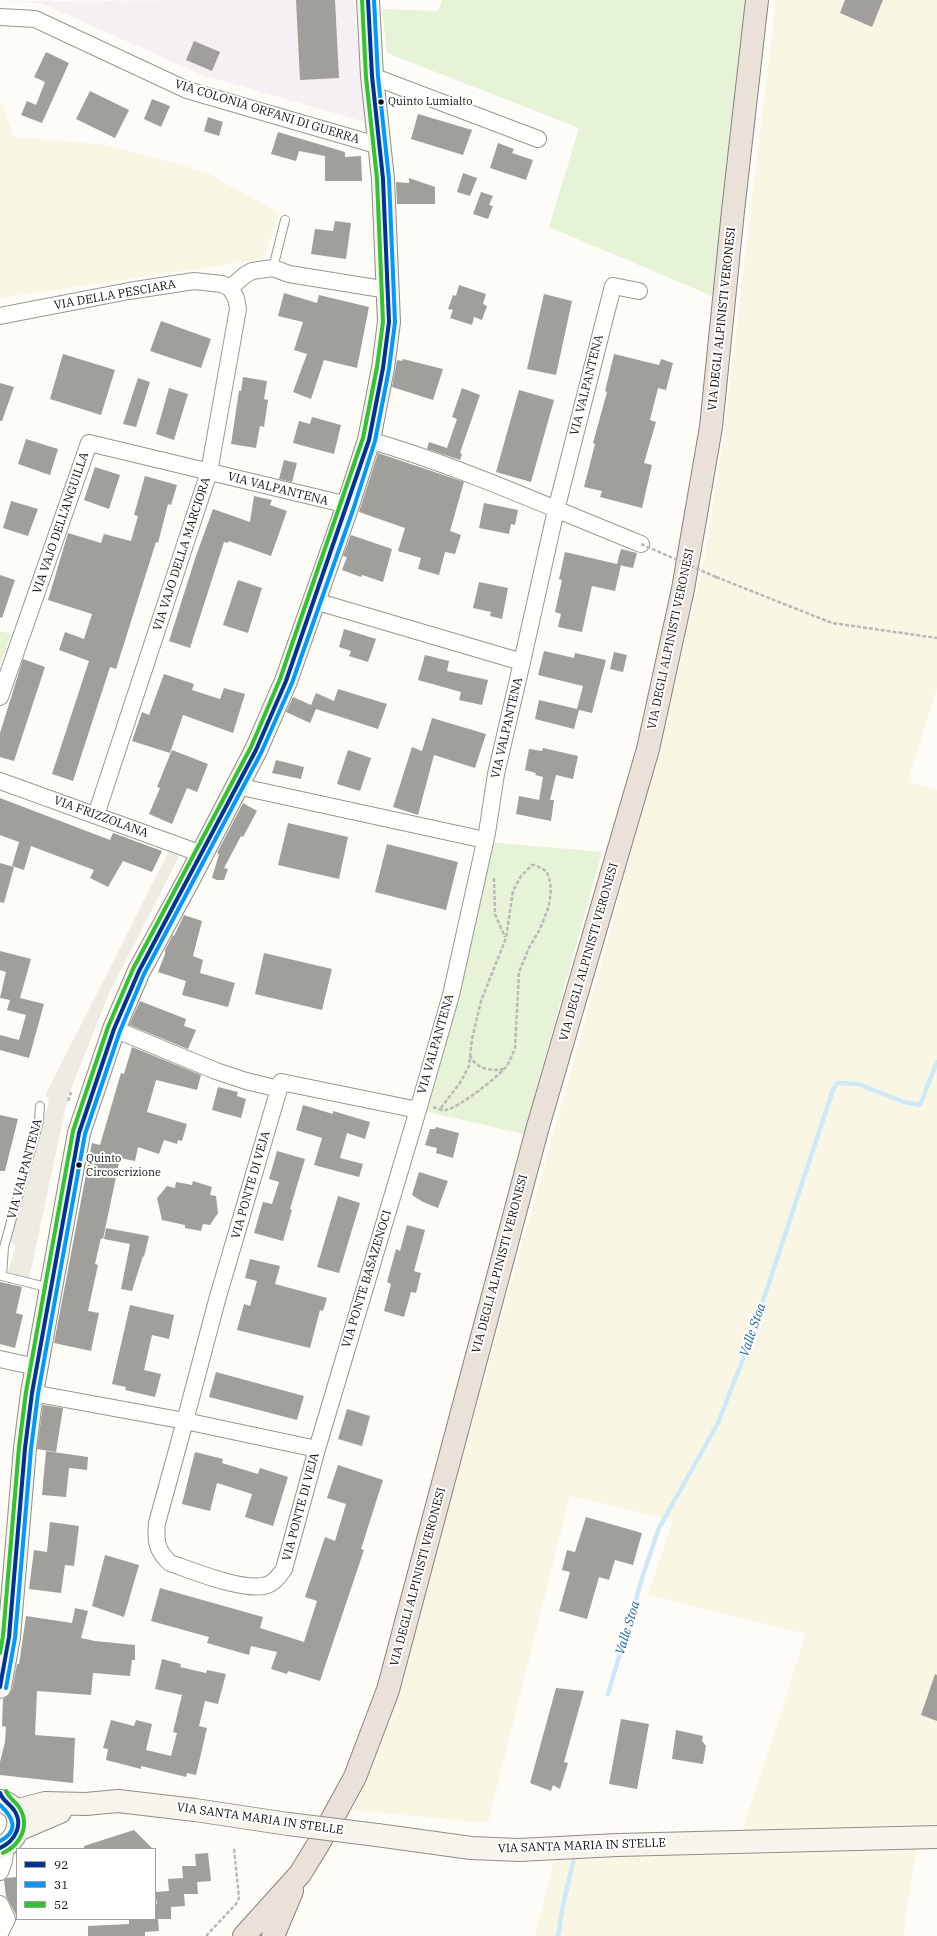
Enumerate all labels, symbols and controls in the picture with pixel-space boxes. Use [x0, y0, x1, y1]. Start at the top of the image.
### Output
street label: VIA COLONIA ORFANI DI GUERRA [173, 77, 361, 147]
place label: Quinto Lumialto [388, 95, 472, 109]
marker: Quinto Lumialto [376, 97, 386, 107]
street label: VIA DEGLI ALPINISTI VERONESI [705, 226, 739, 412]
street label: VIA DELLA PESCIARA [53, 277, 177, 313]
street label: VIA VALPANTENA [568, 333, 606, 437]
street label: VIA VAJO DELL'ANGUILLA [30, 450, 92, 596]
street label: VIA VALPANTENA [226, 470, 330, 508]
street label: VIA VAJO DELLA MARCIORA [150, 475, 214, 633]
street label: VIA DEGLI ALPINISTI VERONESI [645, 547, 697, 731]
street label: VIA VALPANTENA [488, 676, 526, 780]
street label: VIA FRIZZOLANA [52, 793, 150, 841]
street label: VIA DEGLI ALPINISTI VERONESI [557, 861, 621, 1043]
street label: VIA VALPANTENA [415, 992, 457, 1096]
street label: VIA VALPANTENA [5, 1117, 45, 1221]
street label: VIA PONTE DI VEJA [229, 1129, 273, 1241]
place label: Quinto Circoscrizione [86, 1152, 161, 1178]
marker: Quinto Circoscrizione [74, 1160, 84, 1170]
street label: VIA DEGLI ALPINISTI VERONESI [469, 1173, 531, 1355]
street label: VIA PONTE BASAZENOCI [339, 1208, 395, 1350]
water label: Valle Stoa [737, 1301, 769, 1359]
street label: VIA PONTE DI VEJA [280, 1451, 322, 1563]
street label: VIA DEGLI ALPINISTI VERONESI [387, 1486, 449, 1668]
water label: Valle Stoa [612, 1599, 644, 1657]
street label: VIA SANTA MARIA IN STELLE [176, 1800, 344, 1838]
street label: VIA SANTA MARIA IN STELLE [498, 1836, 666, 1856]
legend [16, 1848, 156, 1920]
text: 92 [54, 1857, 68, 1872]
text: 31 [54, 1877, 68, 1892]
text: 52 [54, 1897, 68, 1912]

